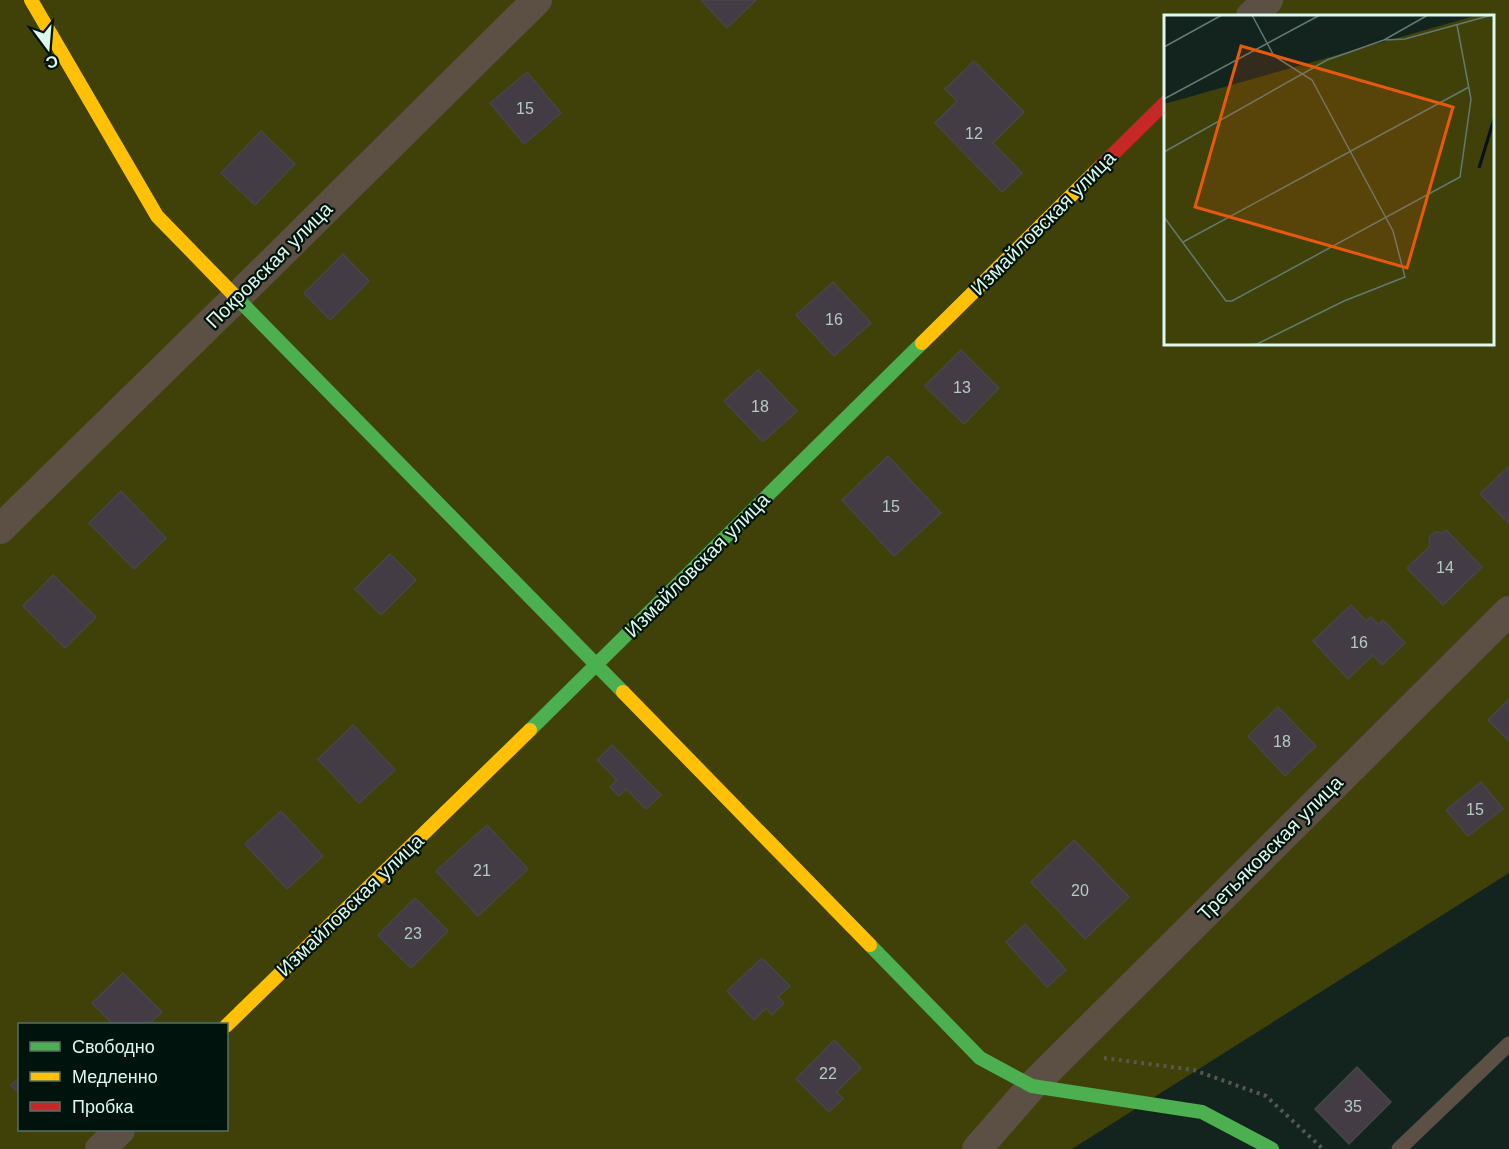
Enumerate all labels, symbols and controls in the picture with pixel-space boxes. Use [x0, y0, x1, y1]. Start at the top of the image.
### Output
inset map [1164, 15, 1494, 345]
north arrow [18, 18, 78, 78]
text: С [44, 52, 60, 72]
house number: 15 [516, 100, 534, 117]
house number: 12 [965, 125, 983, 142]
street label: Измайловская улица [966, 146, 1120, 300]
street label: Покровская улица [202, 197, 337, 332]
house number: 16 [825, 311, 843, 328]
house number: 13 [953, 379, 971, 396]
house number: 18 [751, 398, 769, 415]
street label: Измайловская улица [620, 488, 774, 642]
house number: 15 [882, 498, 900, 515]
house number: 14 [1436, 559, 1454, 576]
house number: 16 [1350, 634, 1368, 651]
house number: 18 [1273, 733, 1291, 750]
street label: Третьяковская улица [1193, 771, 1347, 925]
house number: 15 [1466, 801, 1484, 818]
street label: Измайловская улица [272, 829, 428, 981]
house number: 21 [473, 862, 491, 879]
house number: 20 [1071, 882, 1089, 899]
house number: 23 [404, 925, 422, 942]
legend [18, 1023, 228, 1131]
text: Свободно [72, 1037, 155, 1057]
house number: 22 [819, 1065, 837, 1082]
text: Медленно [72, 1067, 158, 1087]
text: Пробка [72, 1097, 135, 1117]
house number: 35 [1344, 1098, 1362, 1115]

